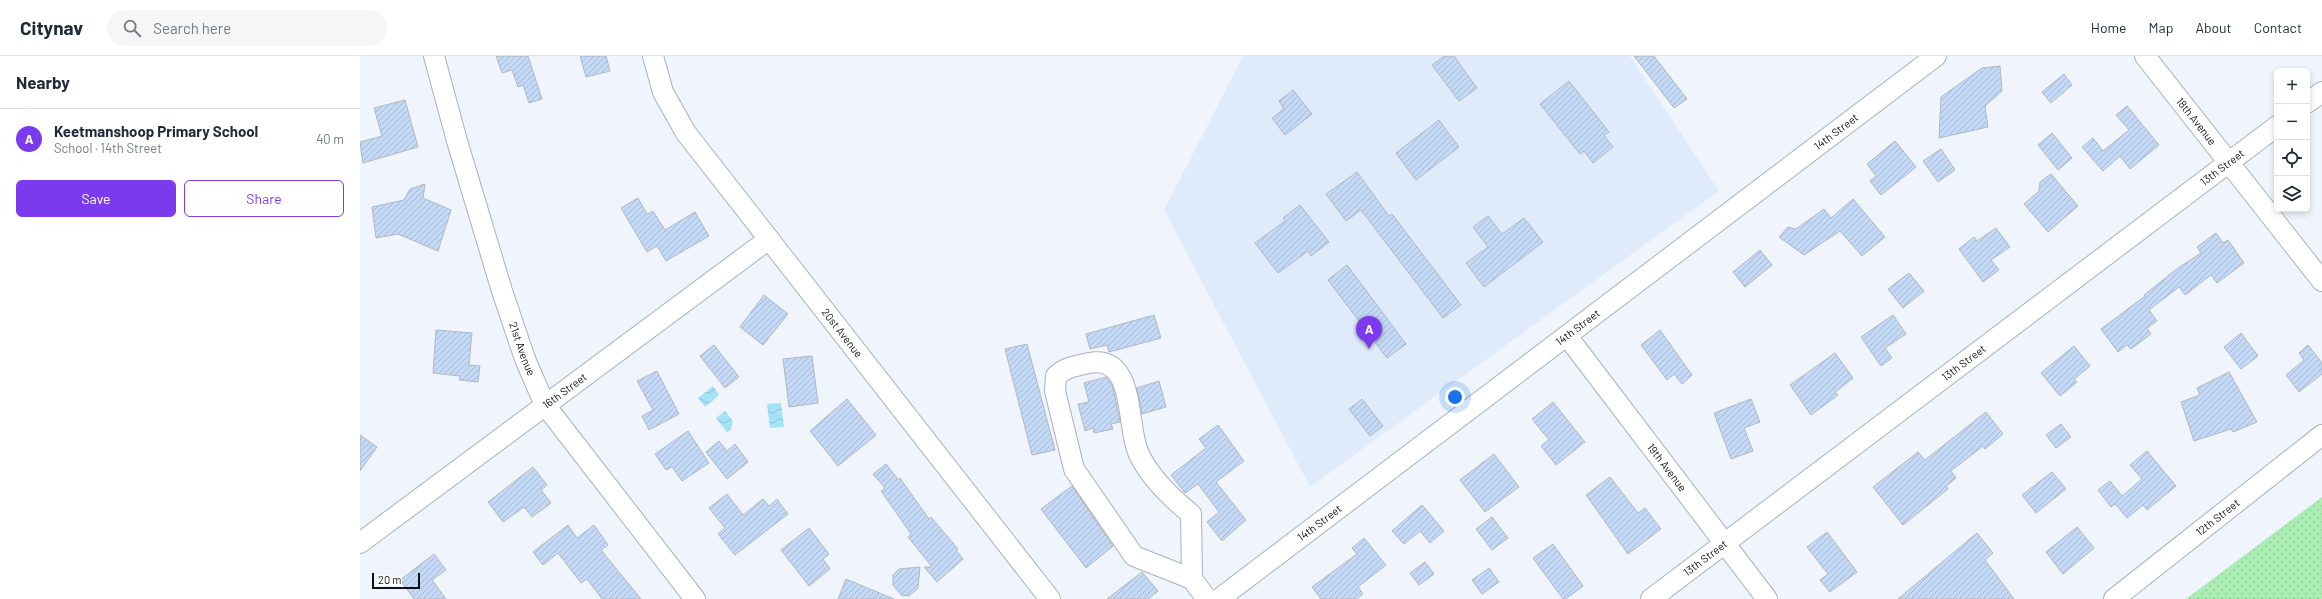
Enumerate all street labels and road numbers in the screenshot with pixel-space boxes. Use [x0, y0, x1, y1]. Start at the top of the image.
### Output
street label: 18th Avenue [2174, 95, 2219, 147]
street label: 14th Street [1811, 110, 1860, 152]
street label: 13th Street [2197, 146, 2247, 188]
street label: 20st Avenue [819, 305, 866, 360]
street label: 14th Street [1553, 306, 1602, 348]
street label: 21st Avenue [507, 320, 538, 378]
street label: 13th Street [1939, 341, 1988, 383]
street label: 16th Street [540, 370, 589, 411]
street label: 19th Avenue [1645, 441, 1690, 494]
street label: 12th Street [2193, 496, 2242, 538]
street label: 14th Street [1294, 502, 1344, 543]
street label: 13th Street [1680, 537, 1730, 578]

